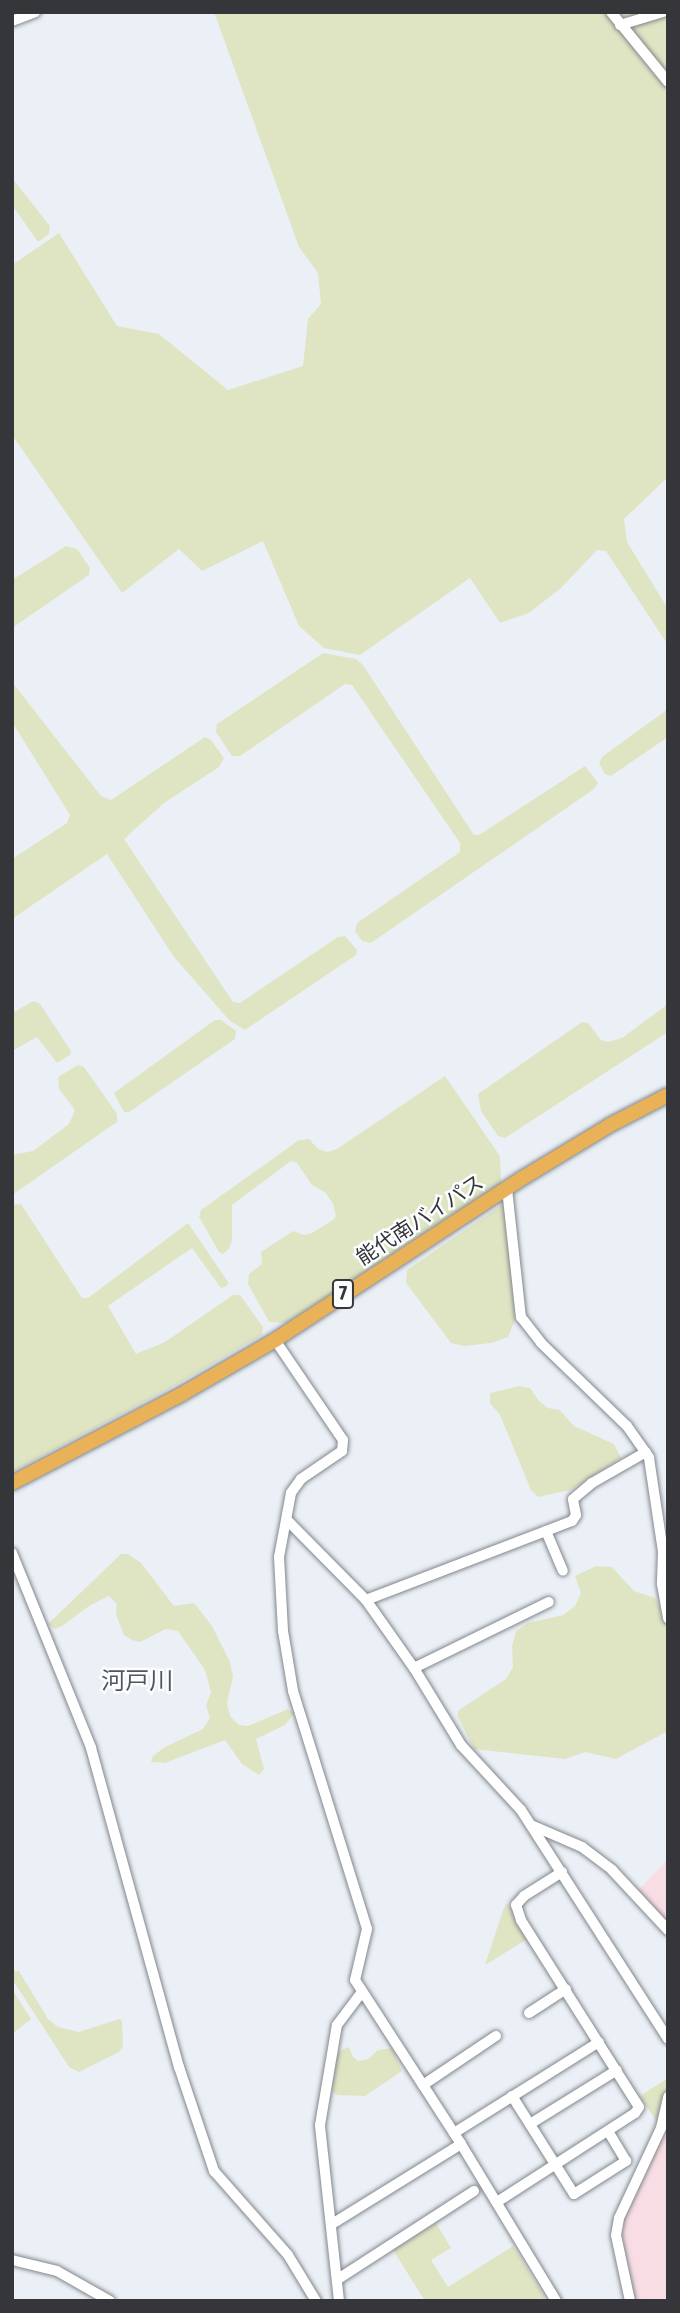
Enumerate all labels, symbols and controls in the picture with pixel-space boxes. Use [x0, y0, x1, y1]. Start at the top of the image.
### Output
street label: 能代南バイパス [351, 1169, 489, 1271]
road number: 7 [331, 1278, 355, 1310]
district label: 河戸川 [101, 1668, 173, 1696]

